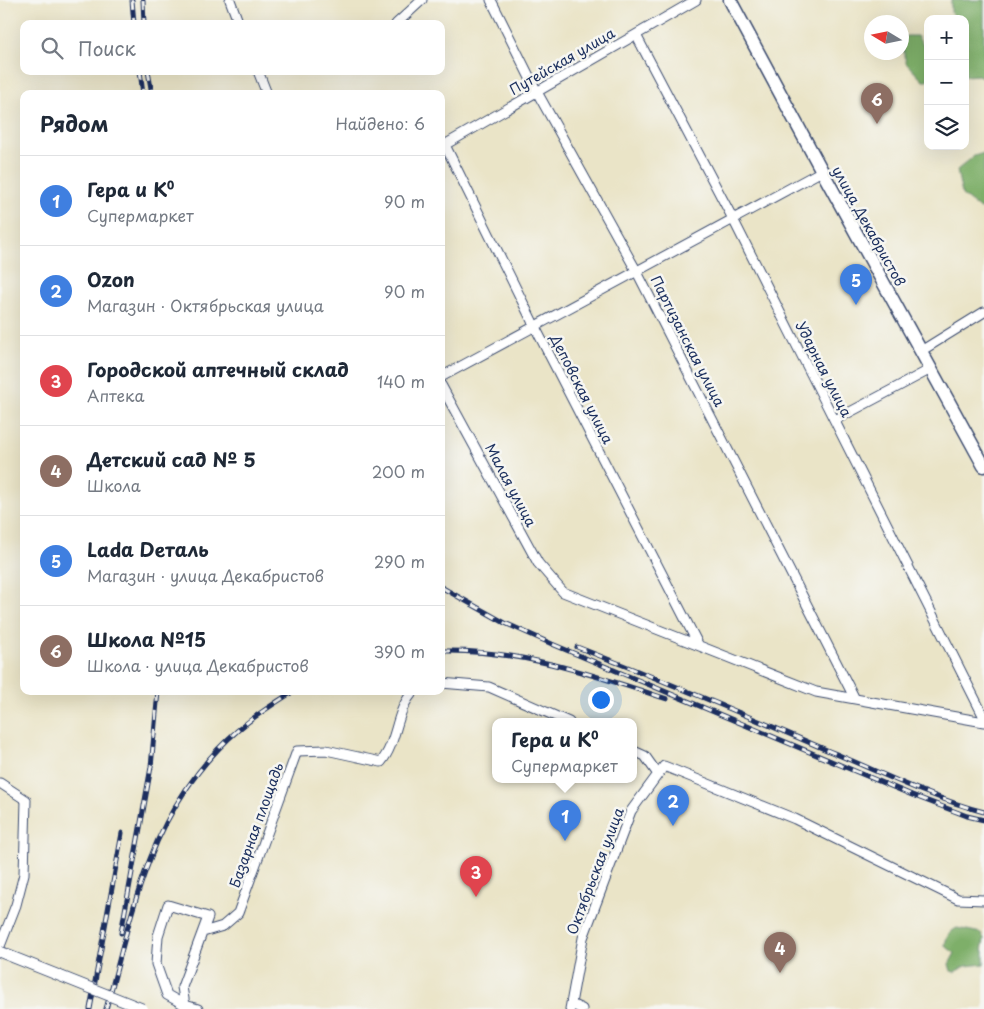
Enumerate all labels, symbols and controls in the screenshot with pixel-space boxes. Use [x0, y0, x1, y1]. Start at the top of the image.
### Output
north arrow [864, 15, 909, 60]
map controls [924, 15, 969, 150]
button: + [924, 15, 969, 60]
search box [20, 20, 445, 75]
street label: Путейская улица [505, 22, 619, 100]
icon: search [38, 34, 66, 62]
text: Поиск [78, 34, 136, 62]
button: − [924, 60, 969, 105]
pin: 6 [861, 83, 893, 124]
button: layers [924, 105, 969, 150]
text: Рядом [40, 107, 108, 139]
text: Найдено: 6 [335, 111, 425, 135]
street label: улица Декабристов [827, 162, 911, 290]
text: Гера и К⁰ [87, 175, 174, 203]
text: 1 [52, 189, 60, 213]
text: 90 m [384, 189, 425, 213]
text: Супермаркет [87, 203, 194, 227]
pin: 5 [840, 264, 872, 305]
text: Ozon [87, 265, 135, 293]
street label: Партизанская улица [646, 272, 730, 410]
text: 2 [50, 279, 62, 303]
text: 90 m [384, 279, 425, 303]
text: Магазин · Октябрьская улица [87, 293, 324, 317]
street label: Ударная улица [791, 317, 857, 421]
street label: Деповская улица [545, 330, 619, 448]
text: Городской аптечный склад [87, 355, 349, 383]
text: 3 [51, 369, 61, 393]
text: 140 m [377, 369, 425, 393]
text: Аптека [87, 383, 144, 407]
street label: Малая улица [480, 440, 542, 531]
text: Детский сад № 5 [87, 445, 256, 473]
text: 4 [51, 459, 61, 483]
text: 200 m [372, 459, 425, 483]
text: Школа [87, 473, 141, 497]
text: Lada Dеталь [87, 535, 209, 563]
text: 5 [51, 549, 61, 573]
text: 290 m [374, 549, 425, 573]
text: Магазин · улица Декабристов [87, 563, 324, 587]
text: Школа №15 [87, 625, 206, 653]
text: 6 [50, 639, 62, 663]
text: 390 m [374, 639, 425, 663]
text: Школа · улица Декабристов [87, 653, 309, 677]
your location [588, 687, 614, 713]
popup [492, 718, 637, 783]
text: Гера и К⁰ [511, 725, 598, 753]
text: Супермаркет [511, 753, 618, 777]
street label: Базарная площадь [224, 760, 288, 890]
pin: 2 [657, 785, 689, 826]
pin: 1 [549, 800, 581, 841]
street label: Октябрьская улица [561, 804, 629, 938]
pin: 3 [460, 856, 492, 897]
pin: 4 [764, 932, 796, 973]

